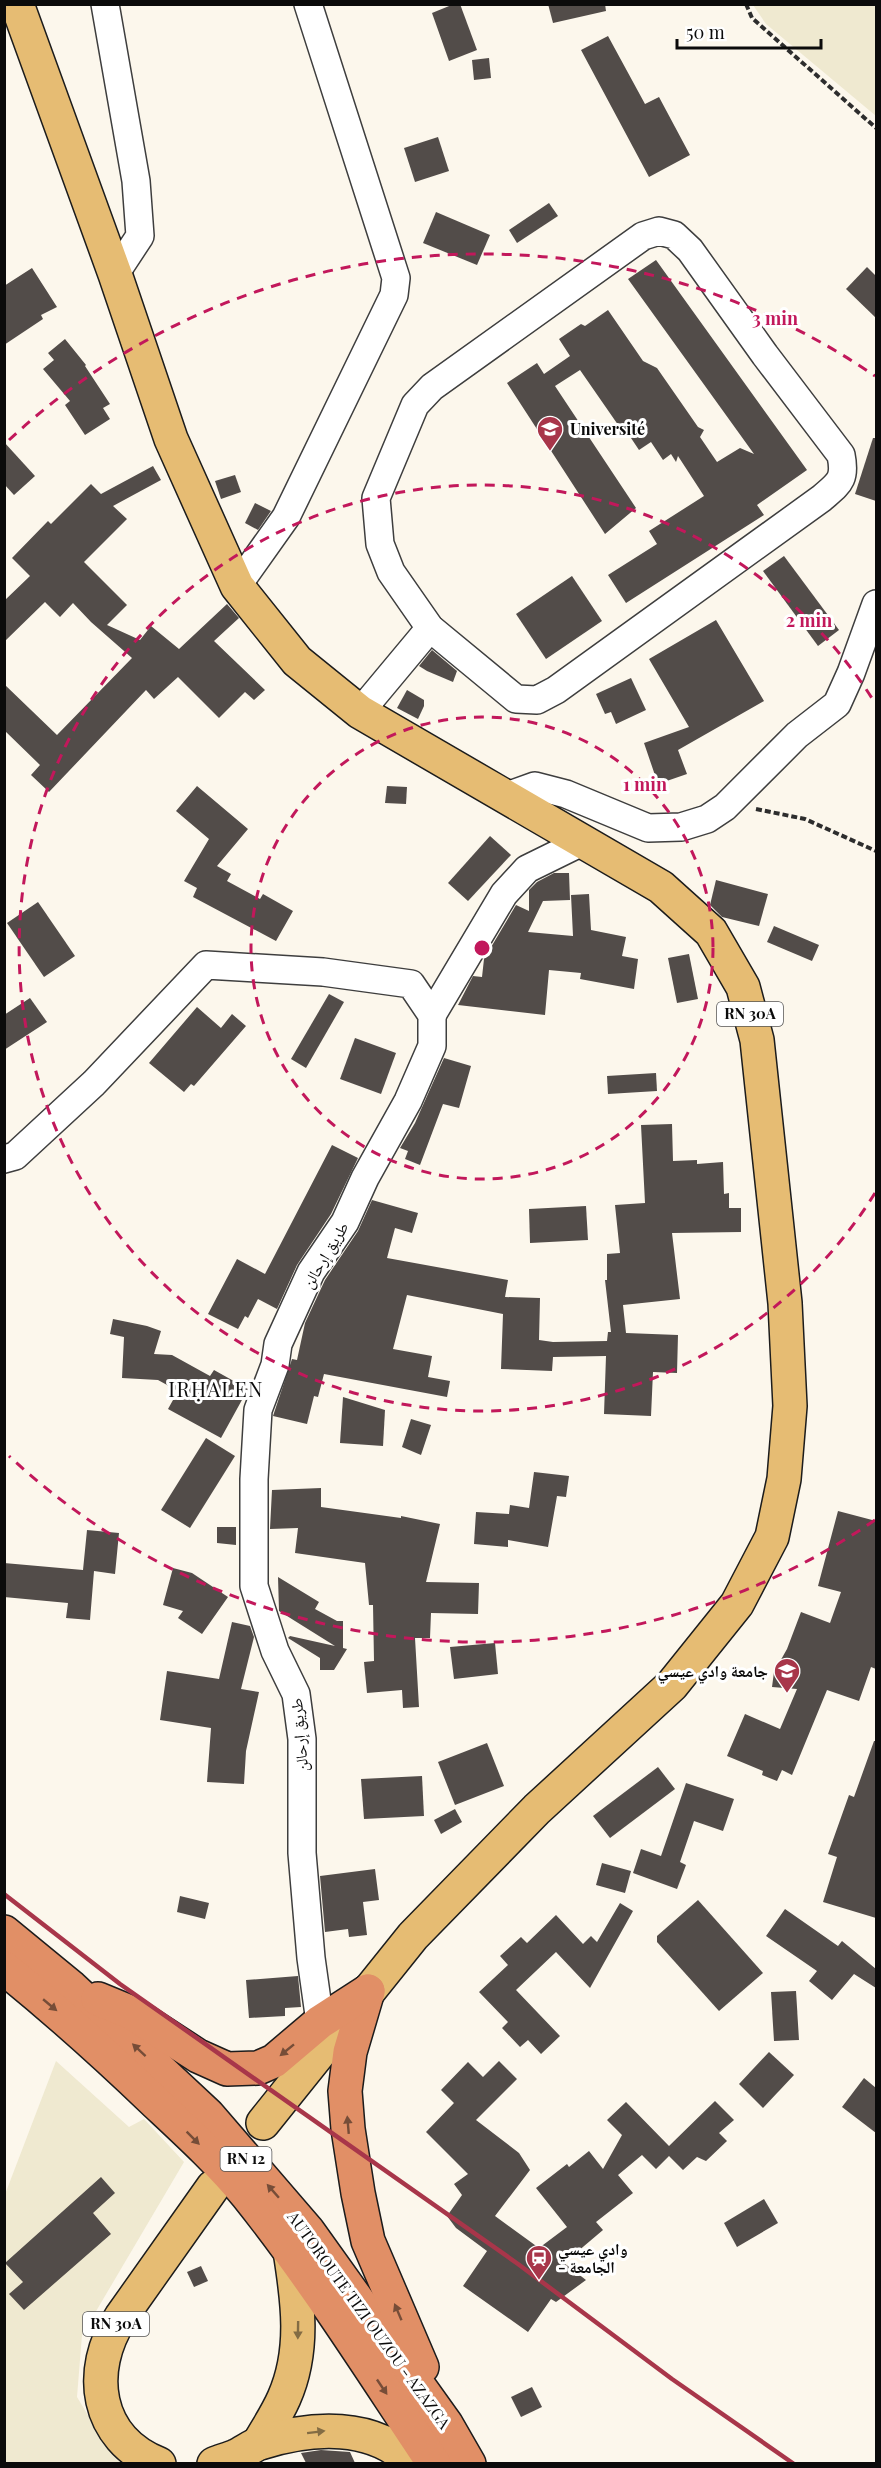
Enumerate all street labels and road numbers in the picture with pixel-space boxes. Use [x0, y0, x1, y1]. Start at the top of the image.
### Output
road number: RN 30A [717, 1002, 783, 1026]
street label: طريق إرحالن [297, 1218, 353, 1292]
street label: طريق إرحالن [285, 1697, 313, 1773]
road number: RN 12 [220, 2147, 272, 2171]
street label: AUTOROUTE TIZI OUZOU - AZAZGA [283, 2206, 456, 2433]
road number: RN 30A [83, 2312, 149, 2336]

